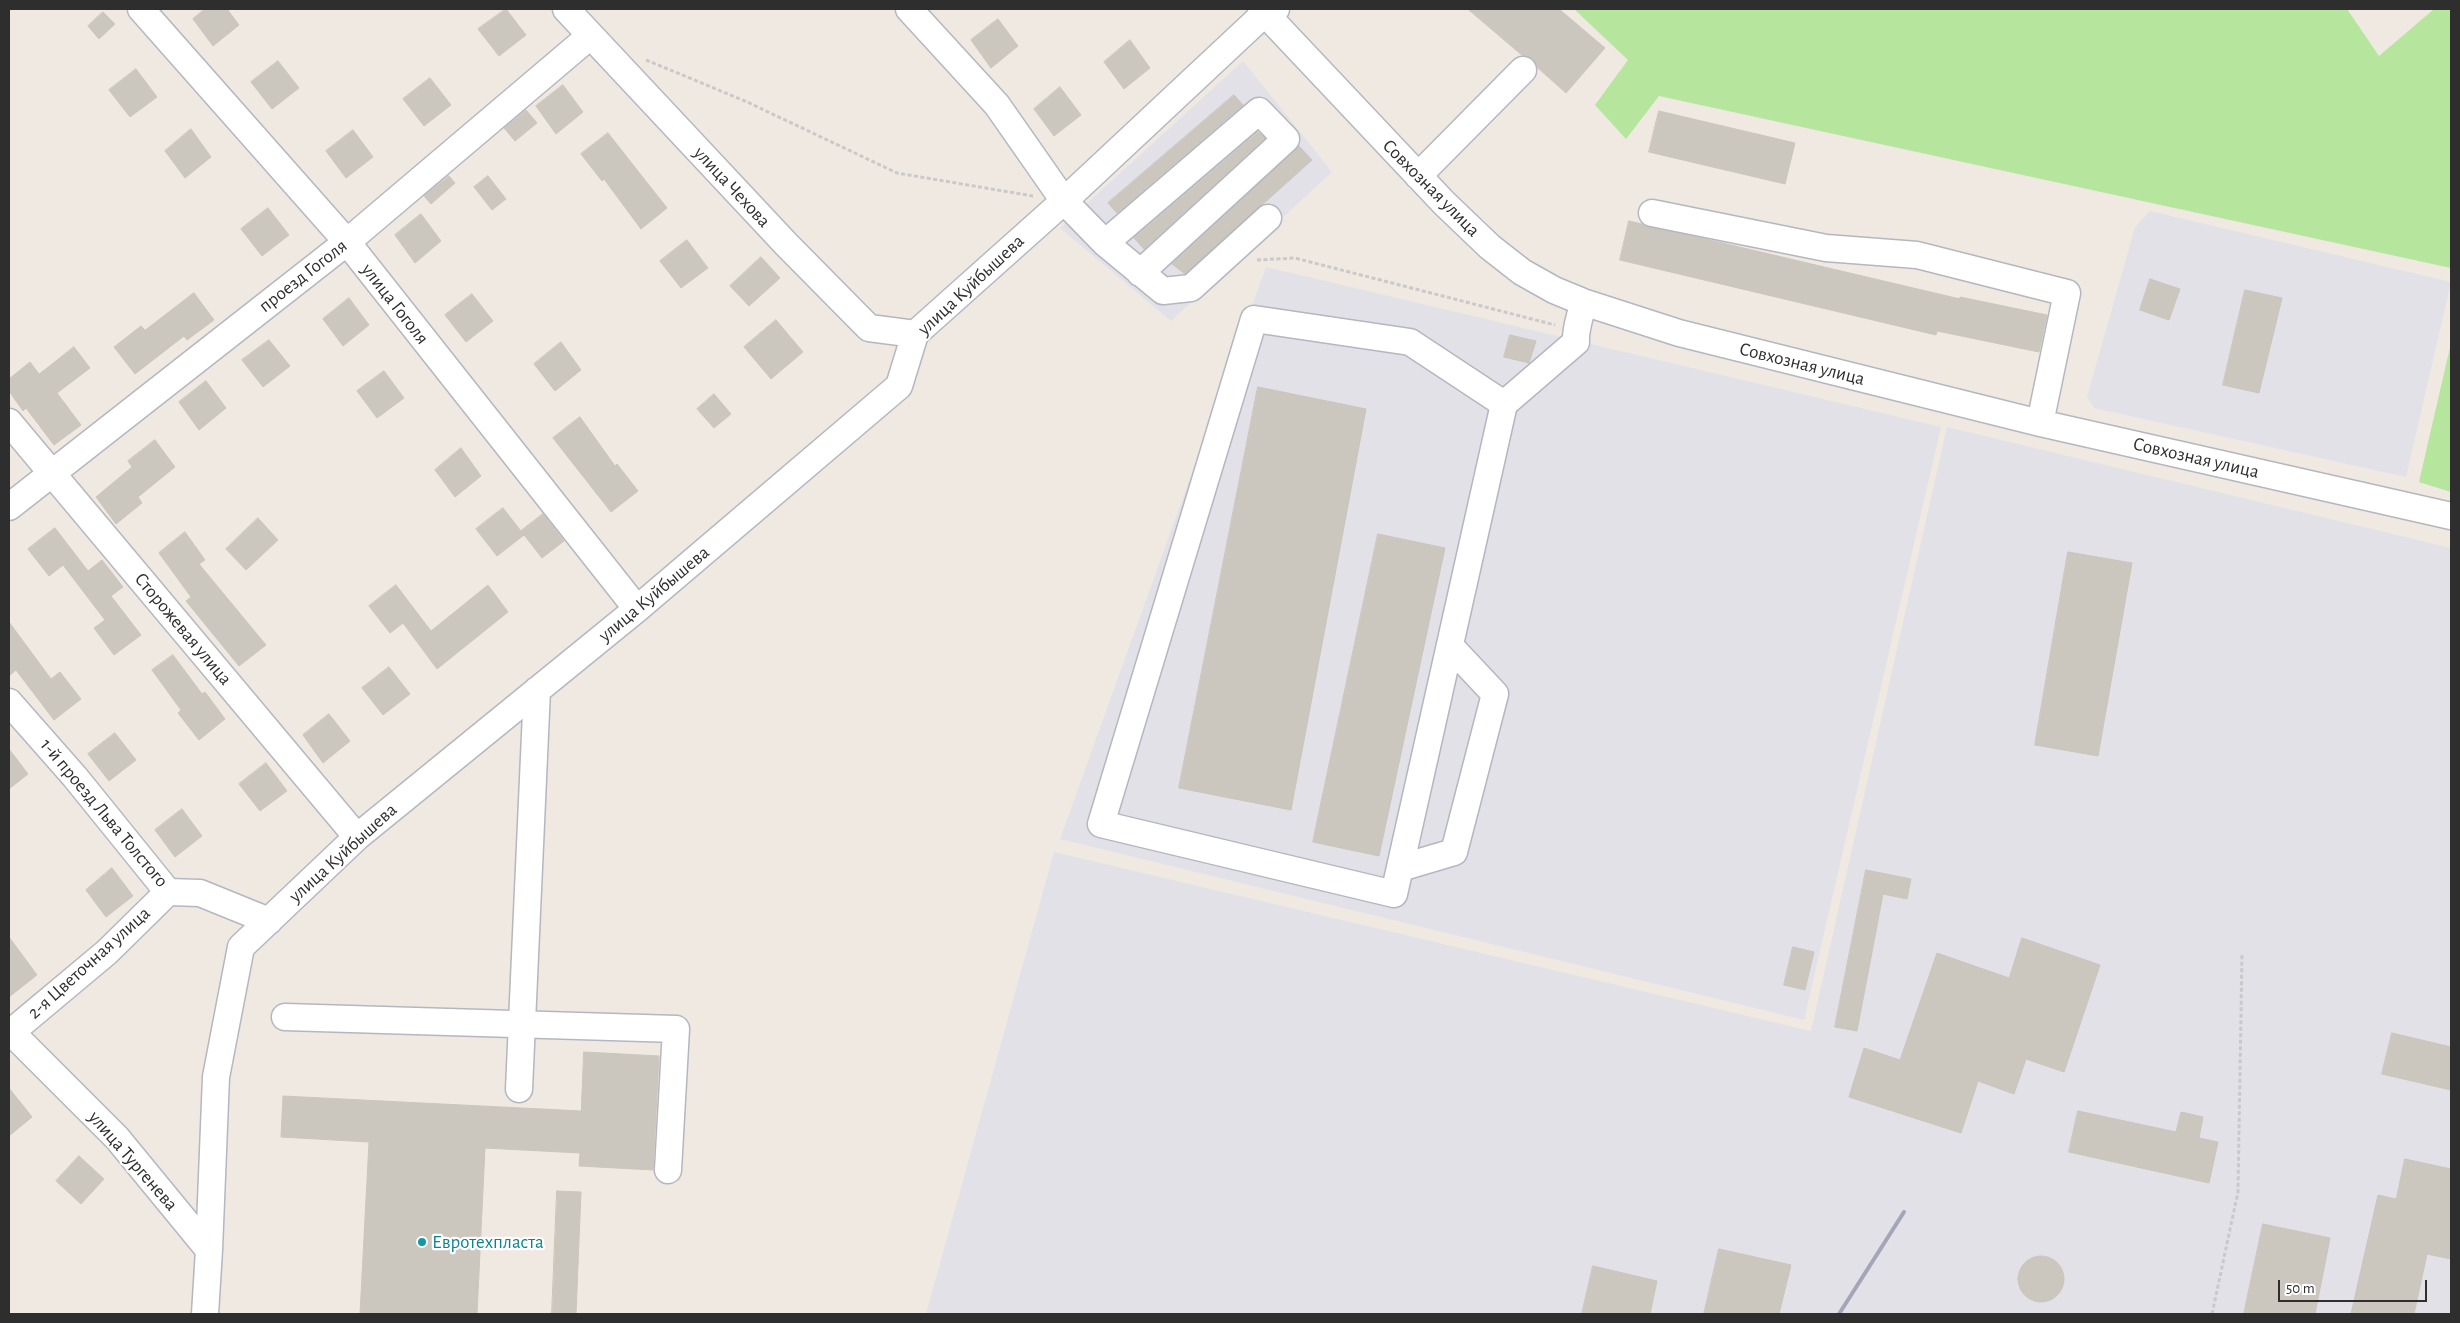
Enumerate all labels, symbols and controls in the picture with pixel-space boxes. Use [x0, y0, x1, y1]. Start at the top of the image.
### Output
street label: Совхозная улица [1377, 134, 1485, 242]
street label: улица Чехова [689, 142, 775, 232]
street label: улица Куйбышева [913, 230, 1029, 340]
street label: проезд Гоголя [254, 234, 352, 318]
street label: улица Гоголя [356, 259, 434, 349]
street label: Совхозная улица [1737, 337, 1867, 391]
street label: Совхозная улица [2131, 432, 2261, 484]
street label: улица Куйбышева [594, 541, 714, 647]
street label: Сторожевая улица [129, 568, 237, 690]
street label: 1-й проезд Льва Толстого [35, 734, 173, 892]
street label: улица Куйбышева [284, 799, 402, 907]
street label: 2-я Цветочная улица [23, 902, 155, 1024]
street label: улица Тургенева [83, 1106, 183, 1216]
place label: Евротехпласта [432, 1231, 544, 1253]
marker: Евротехпласта [416, 1236, 428, 1248]
scale bar [2280, 1270, 2429, 1302]
text: 50 m [2286, 1281, 2315, 1296]

